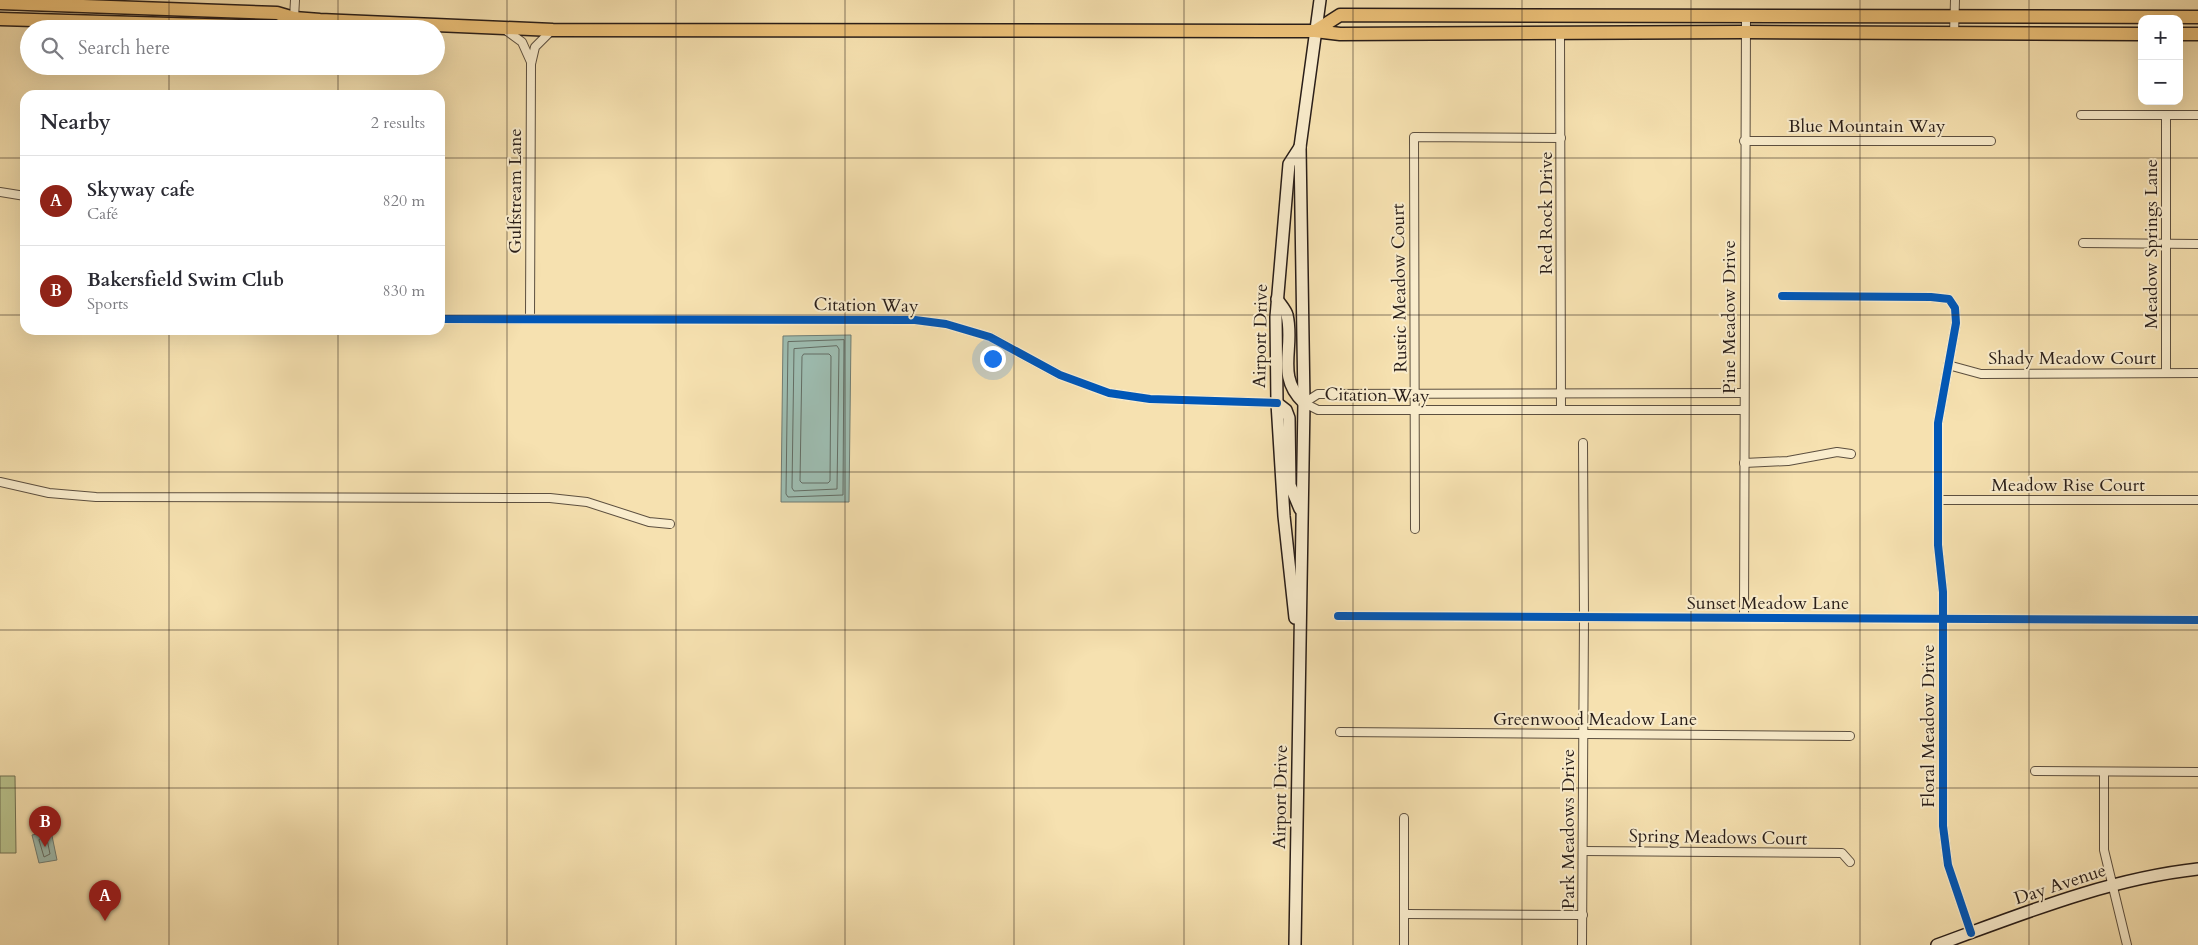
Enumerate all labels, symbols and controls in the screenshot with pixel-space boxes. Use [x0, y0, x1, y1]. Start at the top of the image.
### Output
map controls [2138, 15, 2183, 105]
button: + [2138, 15, 2183, 60]
search box [20, 20, 445, 75]
icon: search [38, 34, 66, 62]
text: Search here [78, 35, 170, 61]
button: − [2138, 60, 2183, 105]
text: Nearby [40, 108, 111, 137]
text: 2 results [371, 112, 425, 134]
street label: Blue Mountain Way [1788, 114, 1946, 139]
street label: Gulfstream Lane [503, 128, 528, 254]
street label: Red Rock Drive [1534, 151, 1559, 275]
street label: Meadow Springs Lane [2139, 159, 2164, 329]
text: Skyway cafe [87, 177, 195, 203]
text: A [50, 190, 62, 212]
text: 820 m [383, 190, 425, 212]
text: Café [87, 203, 118, 225]
street label: Rustic Meadow Court [1386, 203, 1413, 373]
street label: Pine Meadow Drive [1717, 240, 1742, 394]
text: Bakersfield Swim Club [87, 267, 284, 293]
text: B [50, 280, 62, 302]
text: 830 m [383, 280, 425, 302]
street label: Airport Drive [1247, 284, 1274, 388]
street label: Citation Way [813, 292, 919, 319]
text: Sports [87, 293, 128, 315]
your location [980, 346, 1006, 372]
street label: Shady Meadow Court [1988, 346, 2156, 371]
street label: Citation Way [1324, 382, 1430, 409]
street label: Meadow Rise Court [1991, 473, 2145, 498]
street label: Sunset Meadow Lane [1687, 591, 1849, 616]
street label: Floral Meadow Drive [1916, 644, 1941, 808]
street label: Greenwood Meadow Lane [1493, 707, 1697, 732]
street label: Airport Drive [1267, 745, 1294, 849]
street label: Park Meadows Drive [1556, 749, 1581, 909]
pin: B [29, 806, 61, 847]
street label: Spring Meadows Court [1629, 823, 1808, 852]
street label: Day Avenue [2011, 858, 2109, 911]
pin: A [89, 880, 121, 921]

